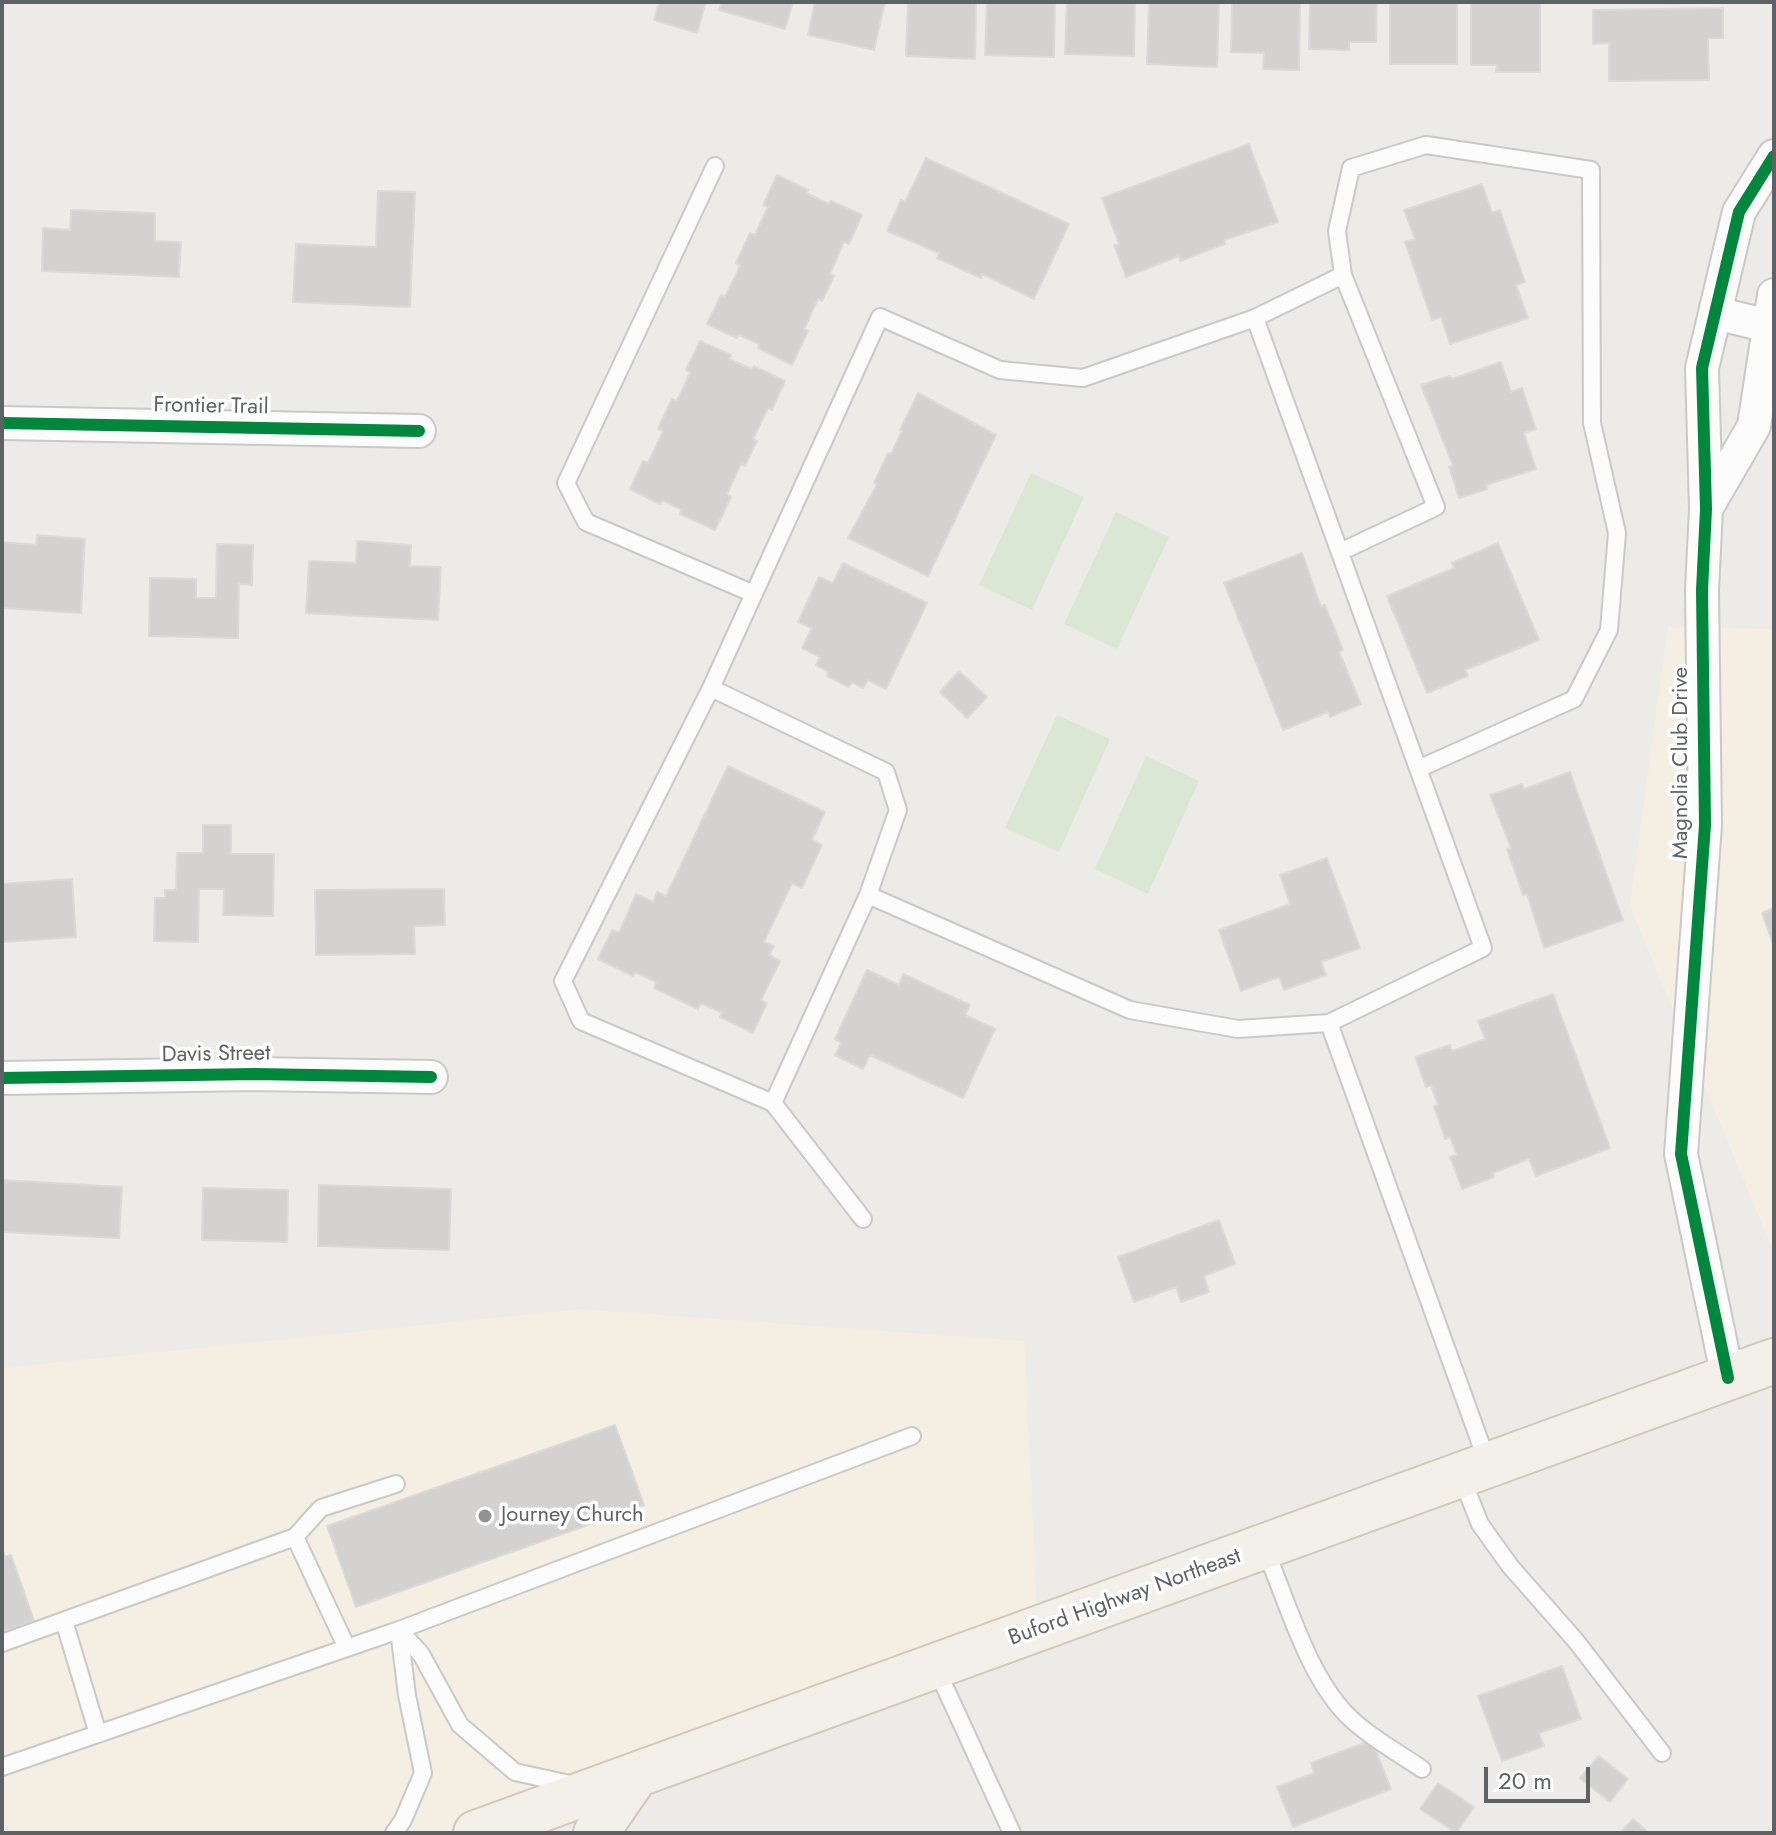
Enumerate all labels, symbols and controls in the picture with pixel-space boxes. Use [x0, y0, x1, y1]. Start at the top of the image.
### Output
street label: Frontier Trail [153, 393, 269, 421]
street label: Magnolia Club Drive [1669, 667, 1695, 859]
street label: Davis Street [161, 1041, 271, 1069]
place label: Journey Church [501, 1503, 644, 1529]
marker: Journey Church [476, 1507, 494, 1525]
street label: Buford Highway Northeast [1005, 1544, 1245, 1652]
scale bar [1488, 1751, 1594, 1801]
text: 20 m [1498, 1763, 1552, 1798]

